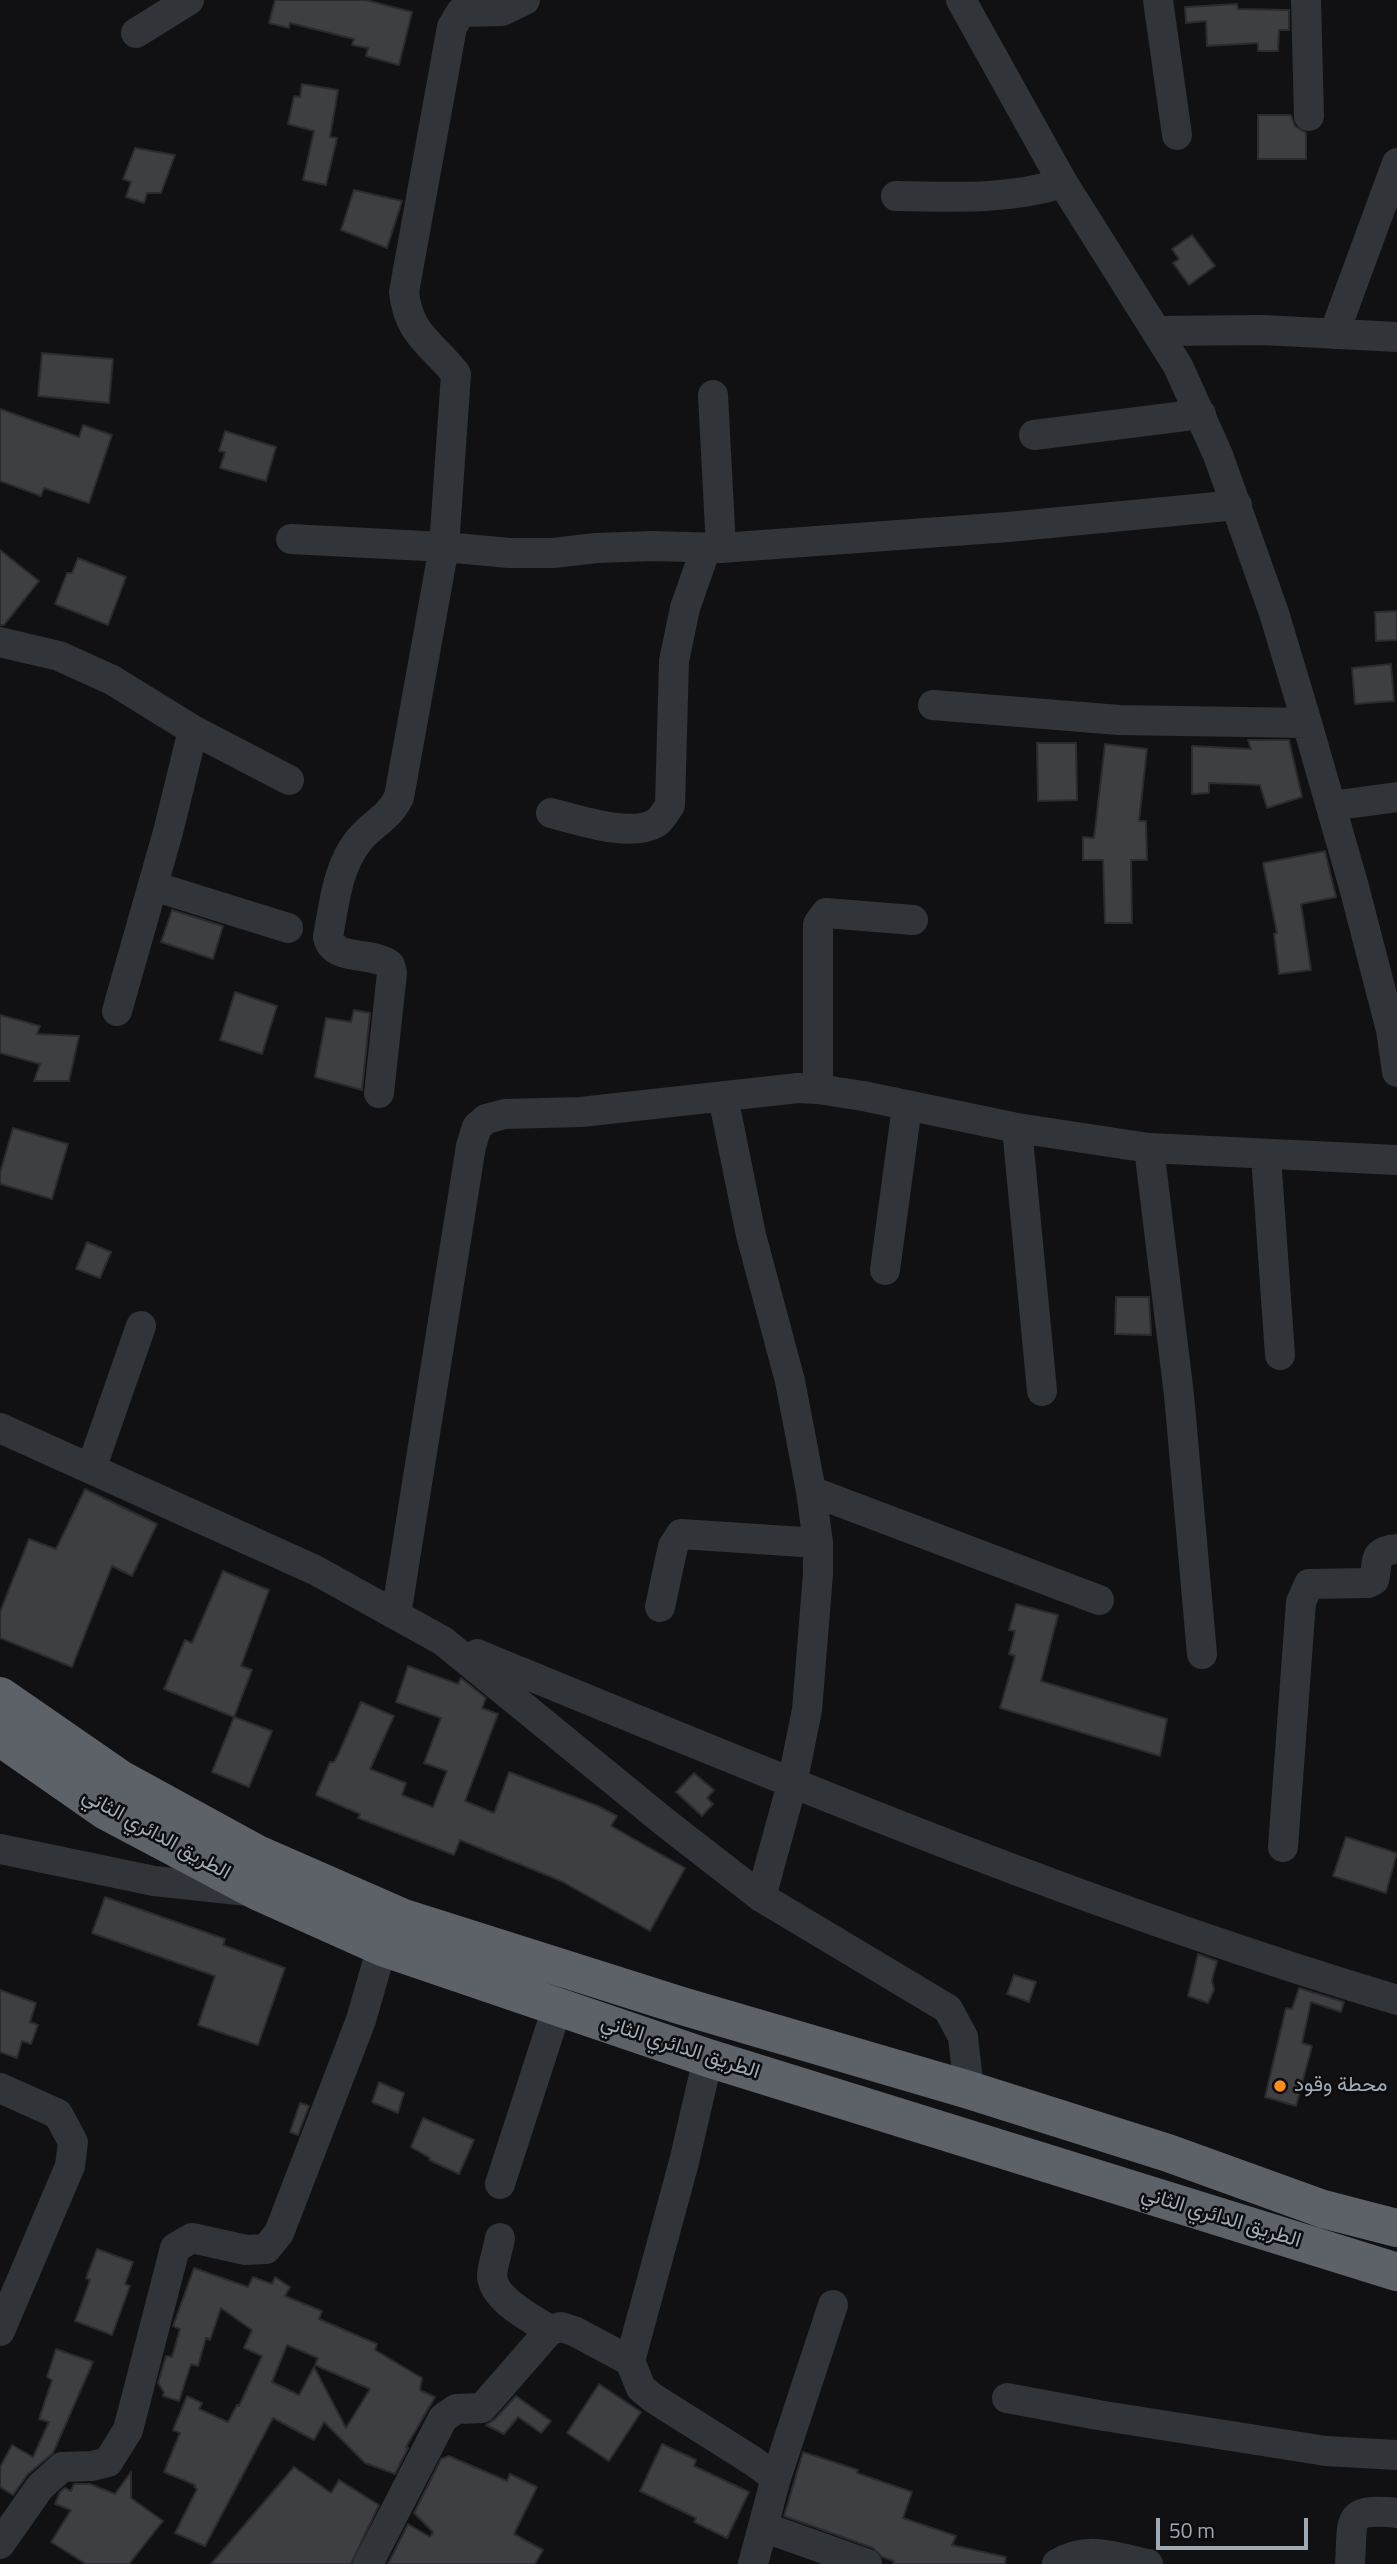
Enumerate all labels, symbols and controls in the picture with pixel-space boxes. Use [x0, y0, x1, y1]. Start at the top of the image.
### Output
street label: الطريق الدائري الثاني [77, 1784, 235, 1886]
street label: الطريق الدائري الثاني [597, 2010, 763, 2086]
place label: محطة وقود [1294, 2073, 1388, 2099]
marker: محطة وقود [1272, 2078, 1288, 2094]
street label: الطريق الدائري الثاني [1138, 2182, 1304, 2254]
scale bar [1159, 2504, 1311, 2548]
text: 50 m [1169, 2514, 1215, 2546]

